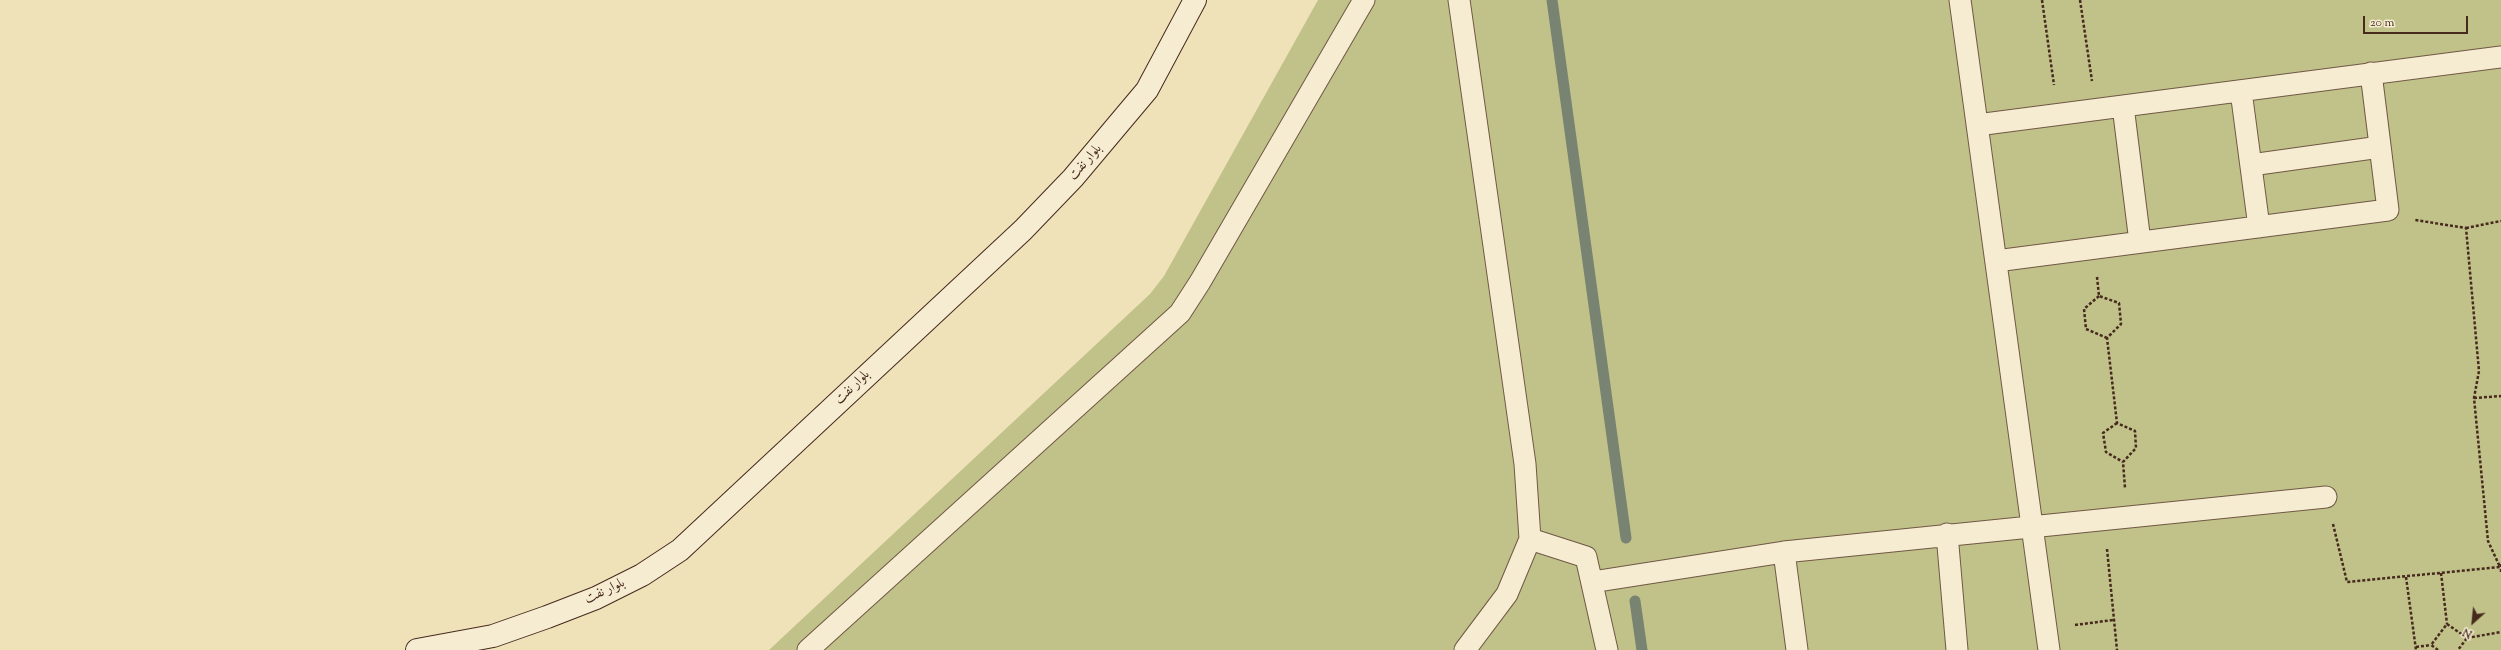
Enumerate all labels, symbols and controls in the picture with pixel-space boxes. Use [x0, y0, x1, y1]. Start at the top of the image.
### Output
scale bar [2365, 8, 2470, 34]
text: 20 m [2370, 14, 2394, 32]
street label: بلوار نفت [1066, 141, 1106, 185]
street label: بلوار نفت [832, 367, 874, 409]
street label: بلوار نفت [582, 575, 628, 609]
north arrow [2453, 602, 2493, 642]
text: N [2460, 624, 2475, 642]

